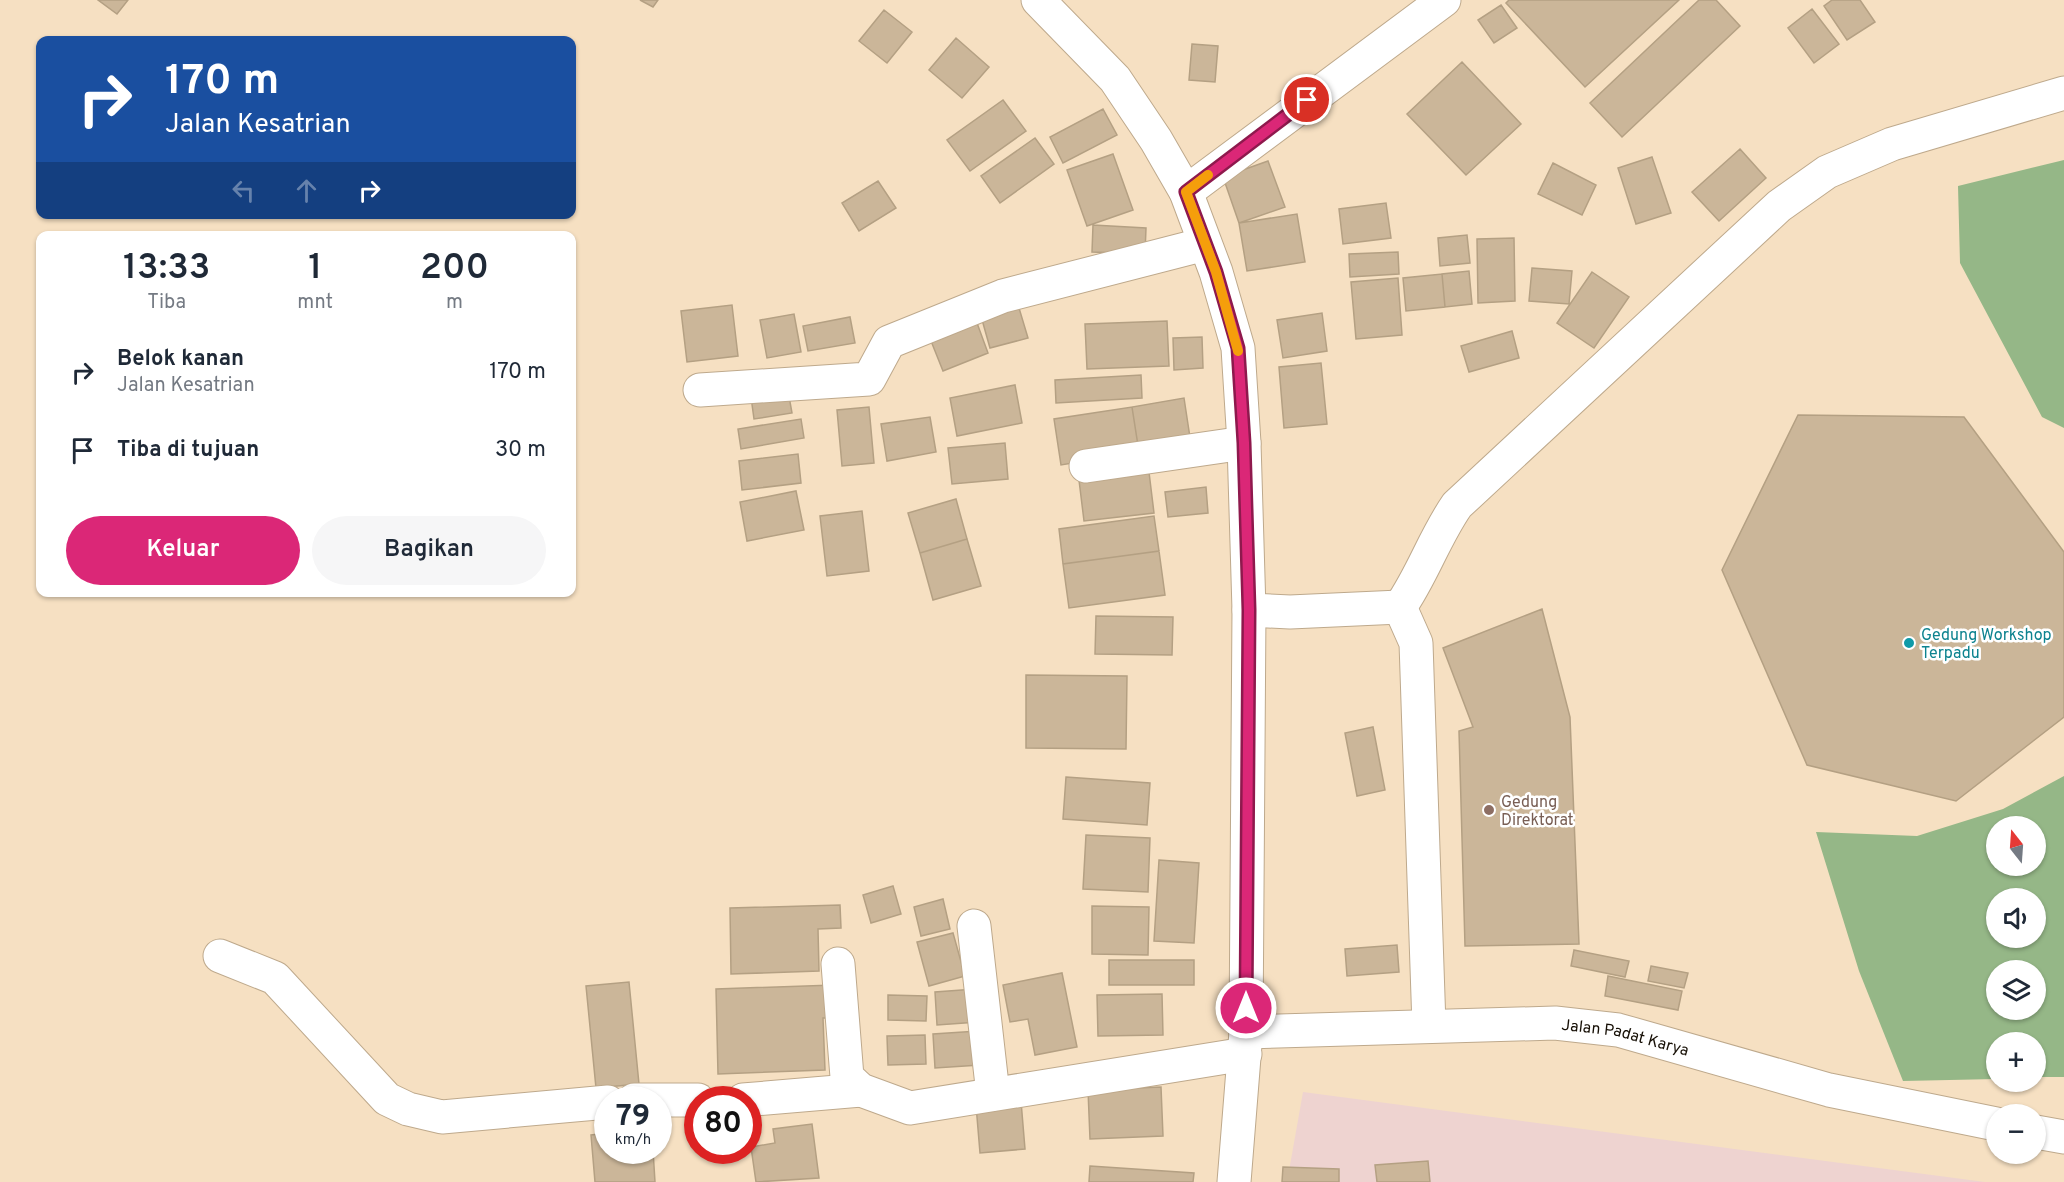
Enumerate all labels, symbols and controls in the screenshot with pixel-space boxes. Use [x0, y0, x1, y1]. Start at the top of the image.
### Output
text: 170 m [165, 56, 279, 109]
icon: right [66, 60, 144, 138]
pin [1281, 74, 1332, 125]
icon: arrive [1290, 83, 1323, 116]
text: Jalan Kesatrian [165, 108, 351, 142]
icon: left [227, 174, 260, 207]
icon: ahead [290, 174, 323, 207]
icon: right [353, 174, 386, 207]
text: 13:33 [123, 246, 210, 292]
text: 1 [308, 246, 322, 292]
text: 200 [420, 246, 489, 292]
text: Tiba [147, 290, 186, 316]
text: mnt [297, 290, 333, 316]
text: m [446, 290, 463, 316]
text: Belok kanan [117, 346, 244, 373]
icon: right [66, 356, 99, 389]
text: 170 m [489, 359, 546, 386]
text: Jalan Kesatrian [117, 373, 255, 399]
icon: arrive [66, 434, 99, 467]
text: Tiba di tujuan [117, 437, 259, 464]
text: 30 m [495, 437, 546, 464]
button: Keluar [66, 516, 300, 585]
button: Bagikan [312, 516, 546, 585]
place label: Gedung Workshop Terpadu [1921, 626, 2052, 664]
marker: Gedung Workshop Terpadu [1902, 636, 1916, 650]
place label: Gedung Direktorat [1501, 793, 1574, 831]
marker: Gedung Direktorat [1482, 803, 1496, 817]
north arrow [1986, 816, 2046, 876]
map controls [1986, 816, 2046, 1164]
button: sound [1986, 888, 2046, 948]
button: layers [1986, 960, 2046, 1020]
position arrow [1214, 976, 1278, 1040]
street label: Jalan Padat Karya [1560, 1016, 1691, 1062]
button: + [1986, 1032, 2046, 1092]
speed limit sign: 80 [684, 1086, 762, 1164]
text: 79 [616, 1099, 650, 1136]
button: − [1986, 1104, 2046, 1164]
text: km/h [615, 1131, 651, 1150]

